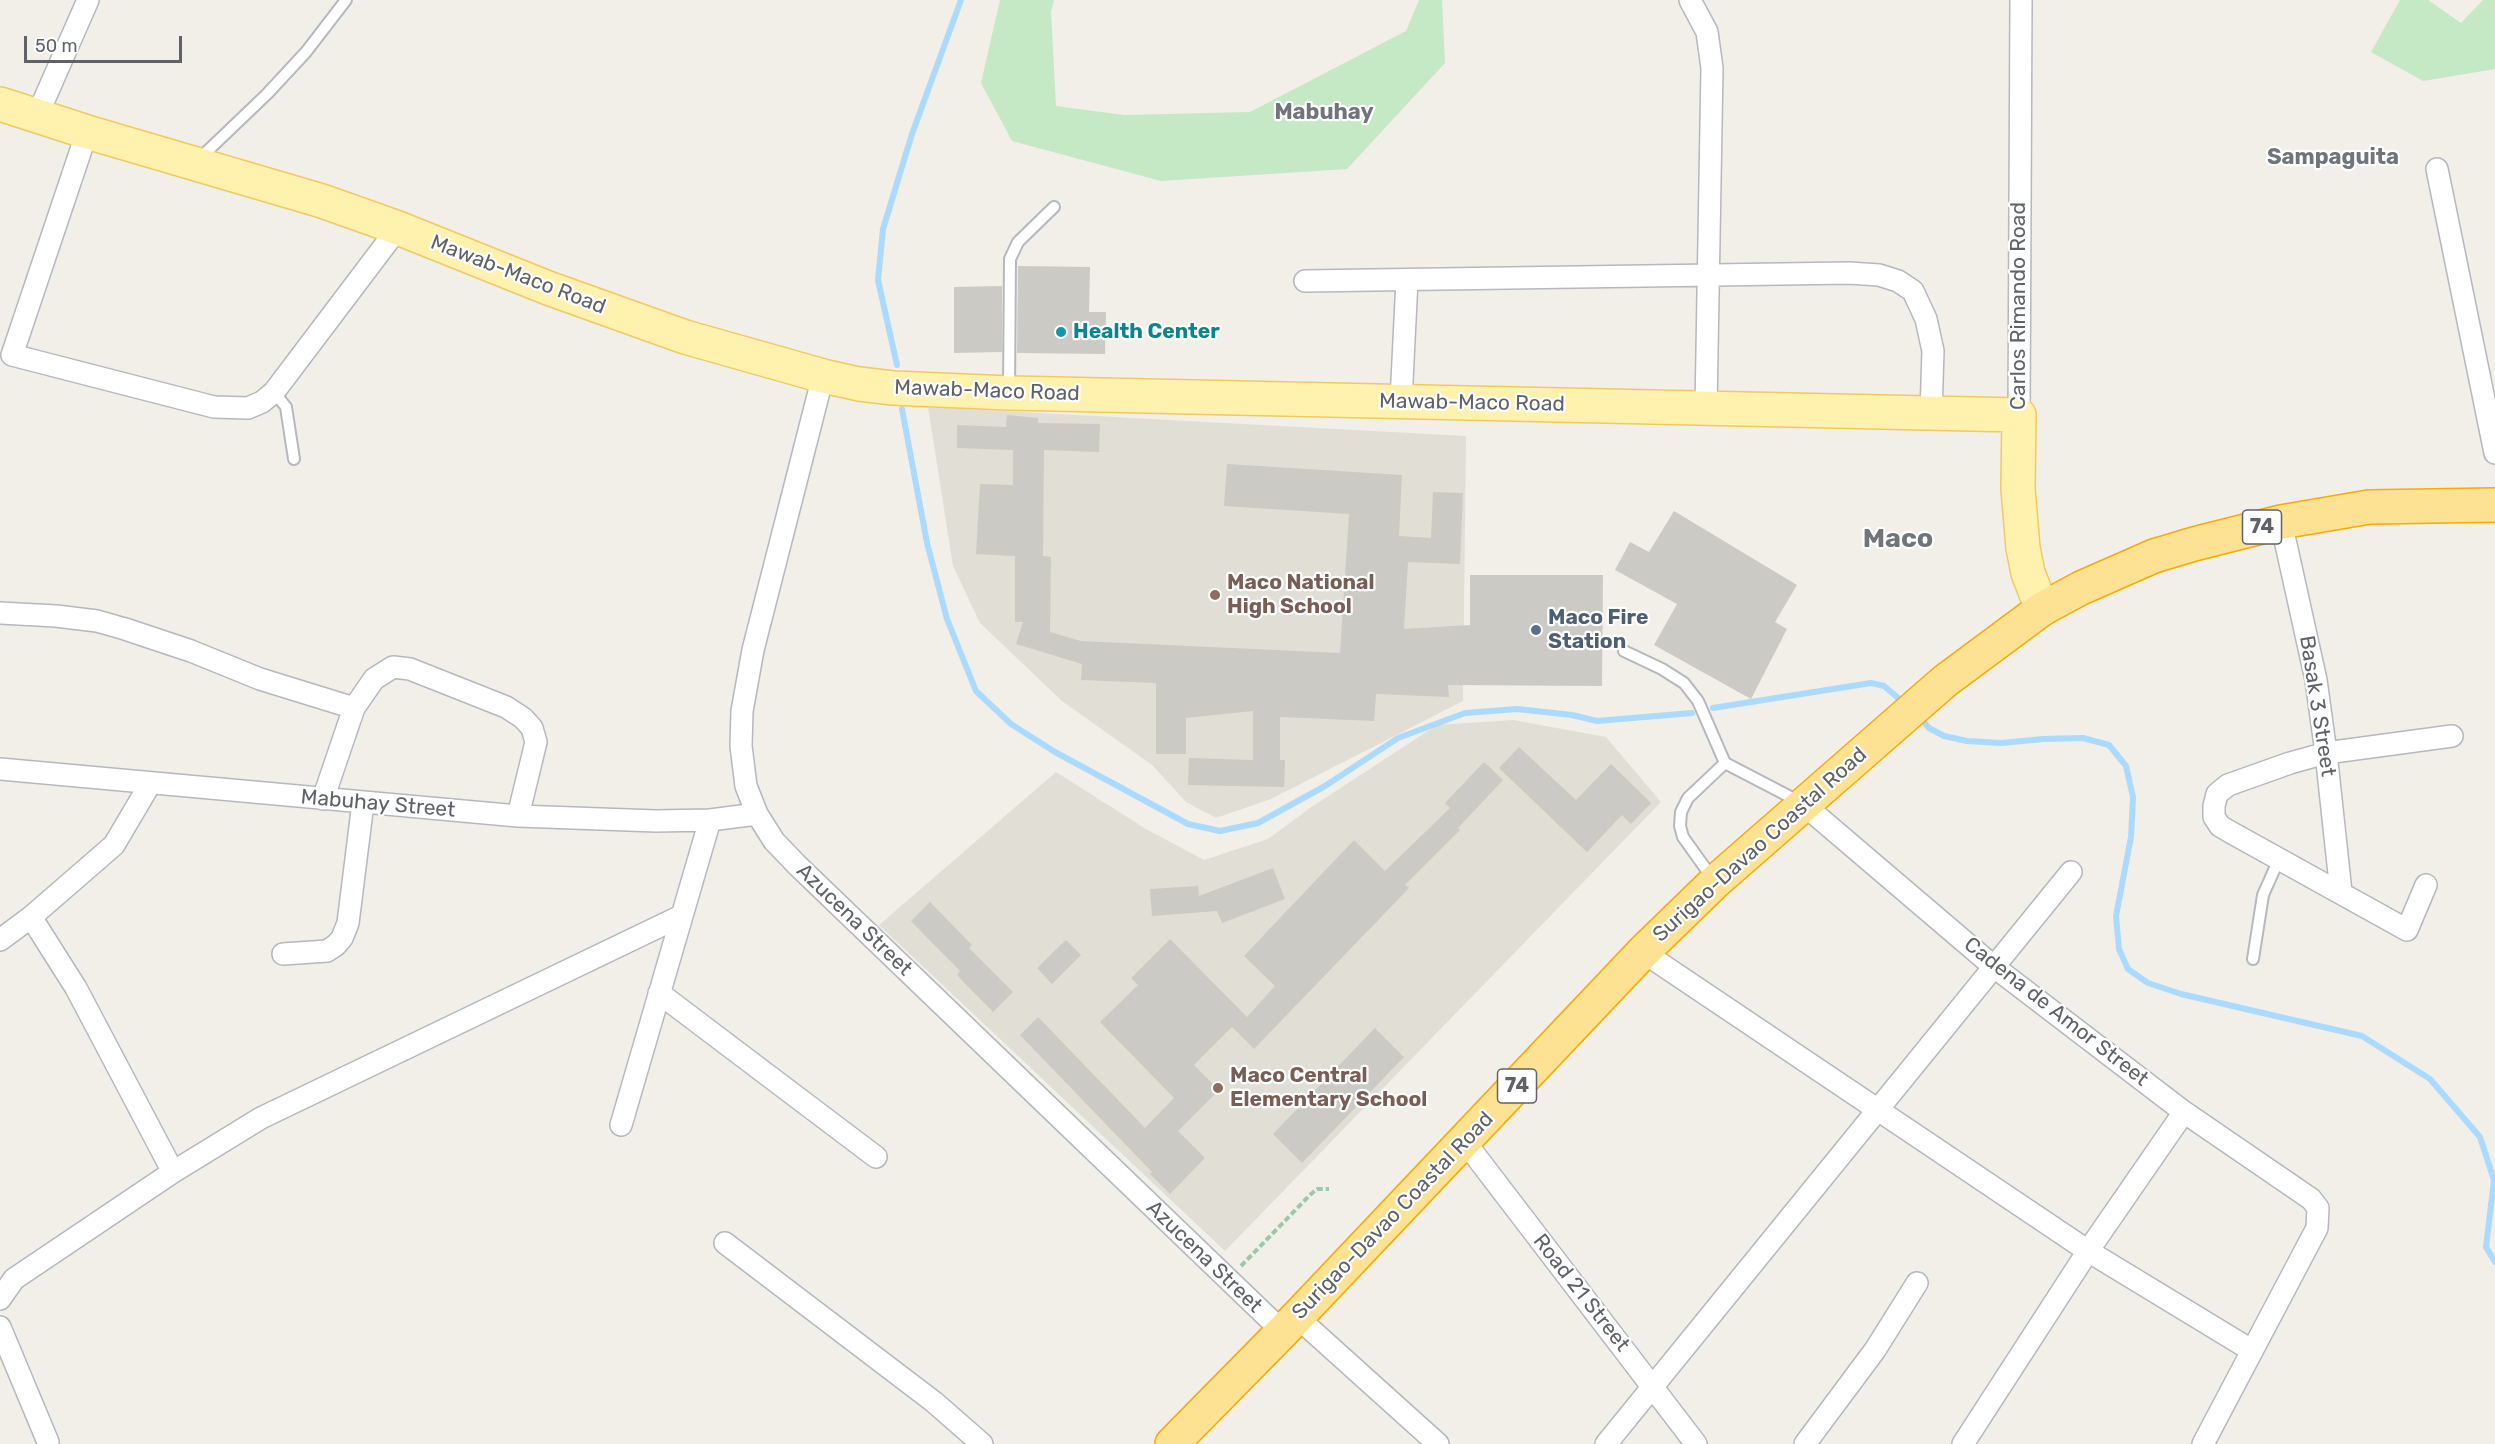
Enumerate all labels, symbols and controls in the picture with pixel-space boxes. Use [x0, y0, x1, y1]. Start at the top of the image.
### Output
scale bar [27, 24, 184, 62]
text: 50 m [35, 35, 78, 57]
district label: Mabuhay [1274, 100, 1374, 126]
district label: Sampaguita [2267, 145, 2399, 171]
street label: Carlos Rimando Road [2006, 202, 2032, 410]
street label: Mawab-Maco Road [427, 230, 609, 320]
place label: Health Center [1073, 319, 1220, 345]
marker: Health Center [1054, 325, 1068, 339]
street label: Mawab-Maco Road [894, 375, 1080, 407]
street label: Mawab-Maco Road [1379, 389, 1565, 417]
road number: 74 [2242, 510, 2282, 544]
district label: Maco [1863, 523, 1933, 555]
place label: Maco National High School [1227, 570, 1374, 620]
marker: Maco National High School [1208, 588, 1222, 602]
place label: Maco Fire Station [1548, 605, 1648, 655]
marker: Maco Fire Station [1529, 623, 1543, 637]
street label: Basak 3 Street [2293, 634, 2341, 778]
street label: Surigao-Davao Coastal Road [1648, 742, 1872, 948]
street label: Mabuhay Street [300, 785, 456, 823]
street label: Azucena Street [791, 859, 917, 981]
street label: Cadena de Amor Street [1959, 932, 2153, 1092]
place label: Maco Central Elementary School [1230, 1063, 1427, 1113]
road number: 74 [1498, 1069, 1537, 1103]
marker: Maco Central Elementary School [1211, 1081, 1225, 1095]
street label: Surigao-Davao Coastal Road [1287, 1107, 1499, 1325]
street label: Azucena Street [1141, 1196, 1267, 1318]
street label: Road 21 Street [1527, 1229, 1635, 1357]

